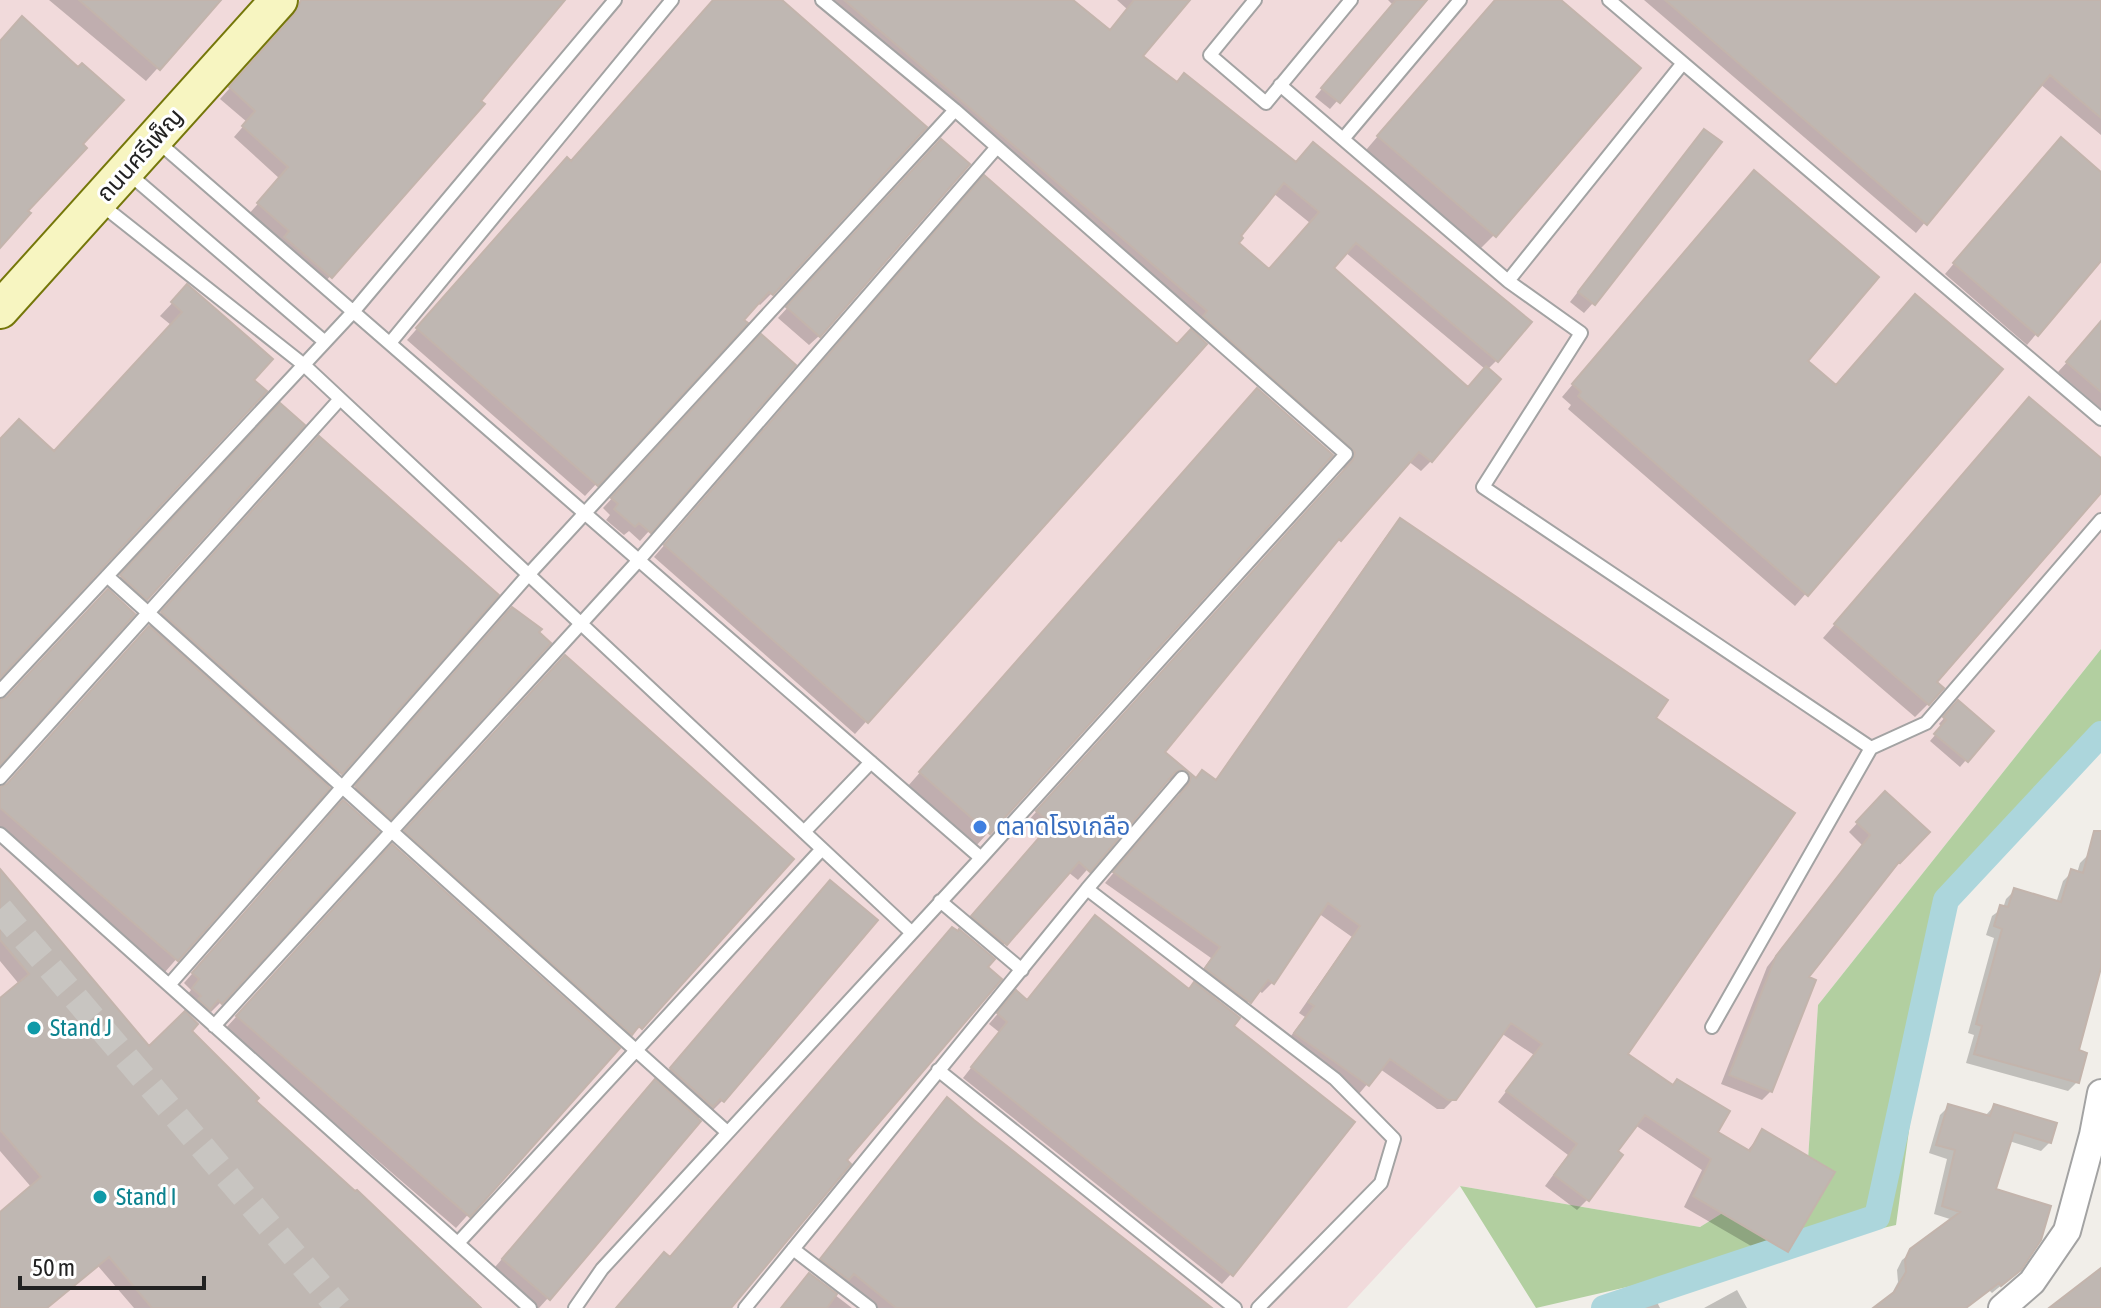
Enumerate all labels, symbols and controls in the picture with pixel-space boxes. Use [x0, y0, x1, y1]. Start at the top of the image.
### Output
street label: ถนนศรีเพ็ญ [91, 103, 188, 207]
place label: ตลาดโรงเกลือ [996, 813, 1130, 840]
marker: ตลาดโรงเกลือ [971, 818, 989, 836]
place label: Stand J [50, 1014, 112, 1041]
marker: Stand J [25, 1019, 43, 1037]
place label: Stand I [116, 1183, 177, 1210]
marker: Stand I [91, 1188, 109, 1206]
scale bar [20, 1240, 204, 1290]
text: 50 m [32, 1254, 75, 1281]

